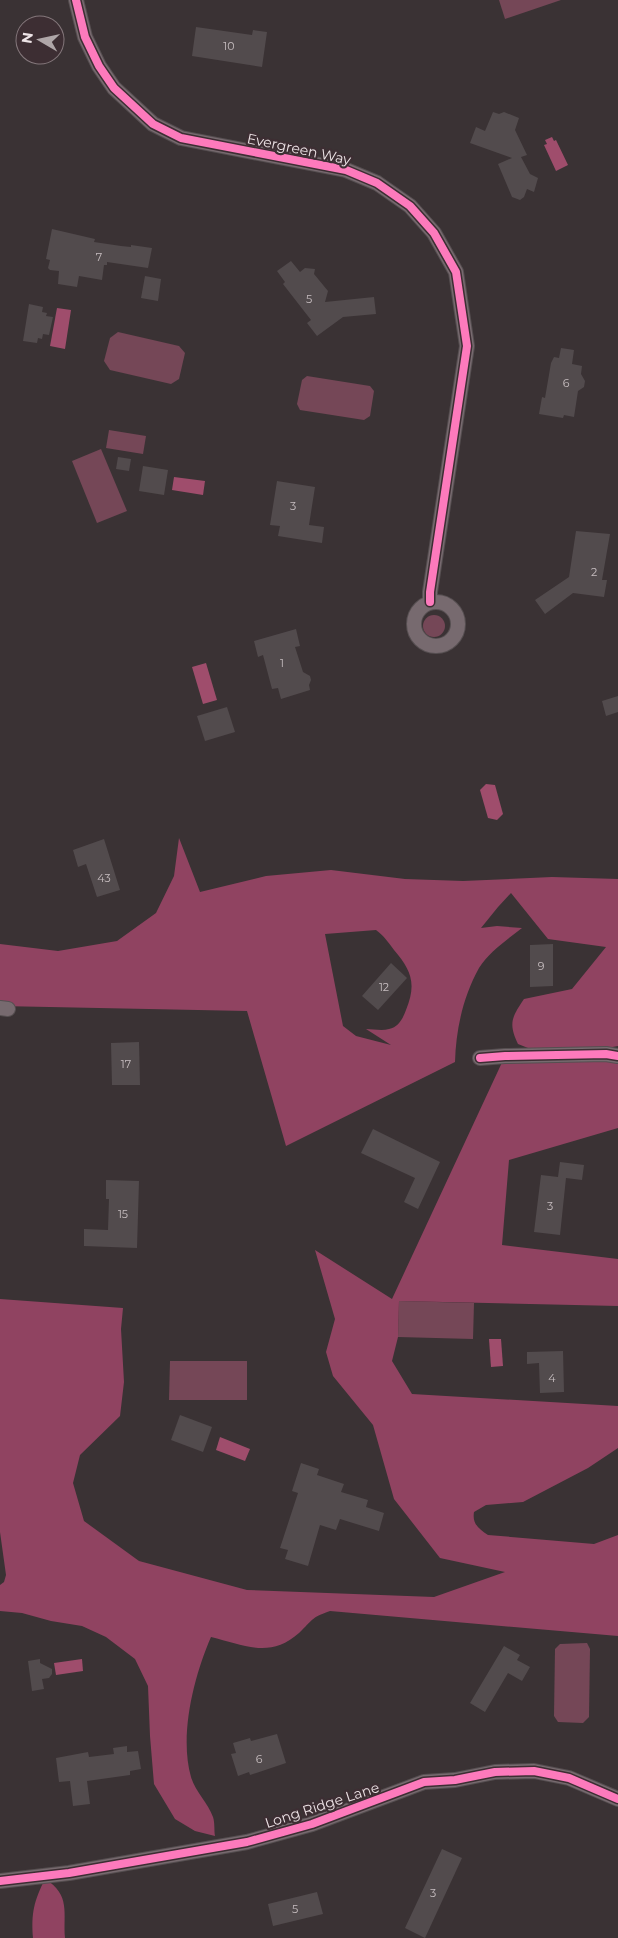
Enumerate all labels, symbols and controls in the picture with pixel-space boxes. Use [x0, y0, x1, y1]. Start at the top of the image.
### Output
north arrow [15, 15, 65, 65]
text: N [17, 31, 37, 45]
house number: 10 [223, 39, 235, 53]
street label: Evergreen Way [245, 129, 353, 169]
house number: 7 [96, 250, 102, 264]
house number: 5 [306, 292, 312, 306]
house number: 6 [563, 376, 570, 390]
house number: 3 [290, 499, 296, 513]
house number: 2 [591, 565, 597, 579]
house number: 1 [280, 656, 284, 670]
house number: 43 [97, 871, 111, 885]
house number: 9 [538, 959, 545, 973]
house number: 12 [379, 980, 389, 994]
house number: 17 [121, 1057, 131, 1071]
house number: 3 [547, 1199, 553, 1213]
house number: 15 [118, 1207, 128, 1221]
house number: 4 [548, 1371, 556, 1385]
house number: 6 [256, 1752, 263, 1766]
street label: Long Ridge Lane [263, 1778, 381, 1832]
house number: 3 [430, 1886, 436, 1900]
house number: 5 [292, 1902, 298, 1916]

